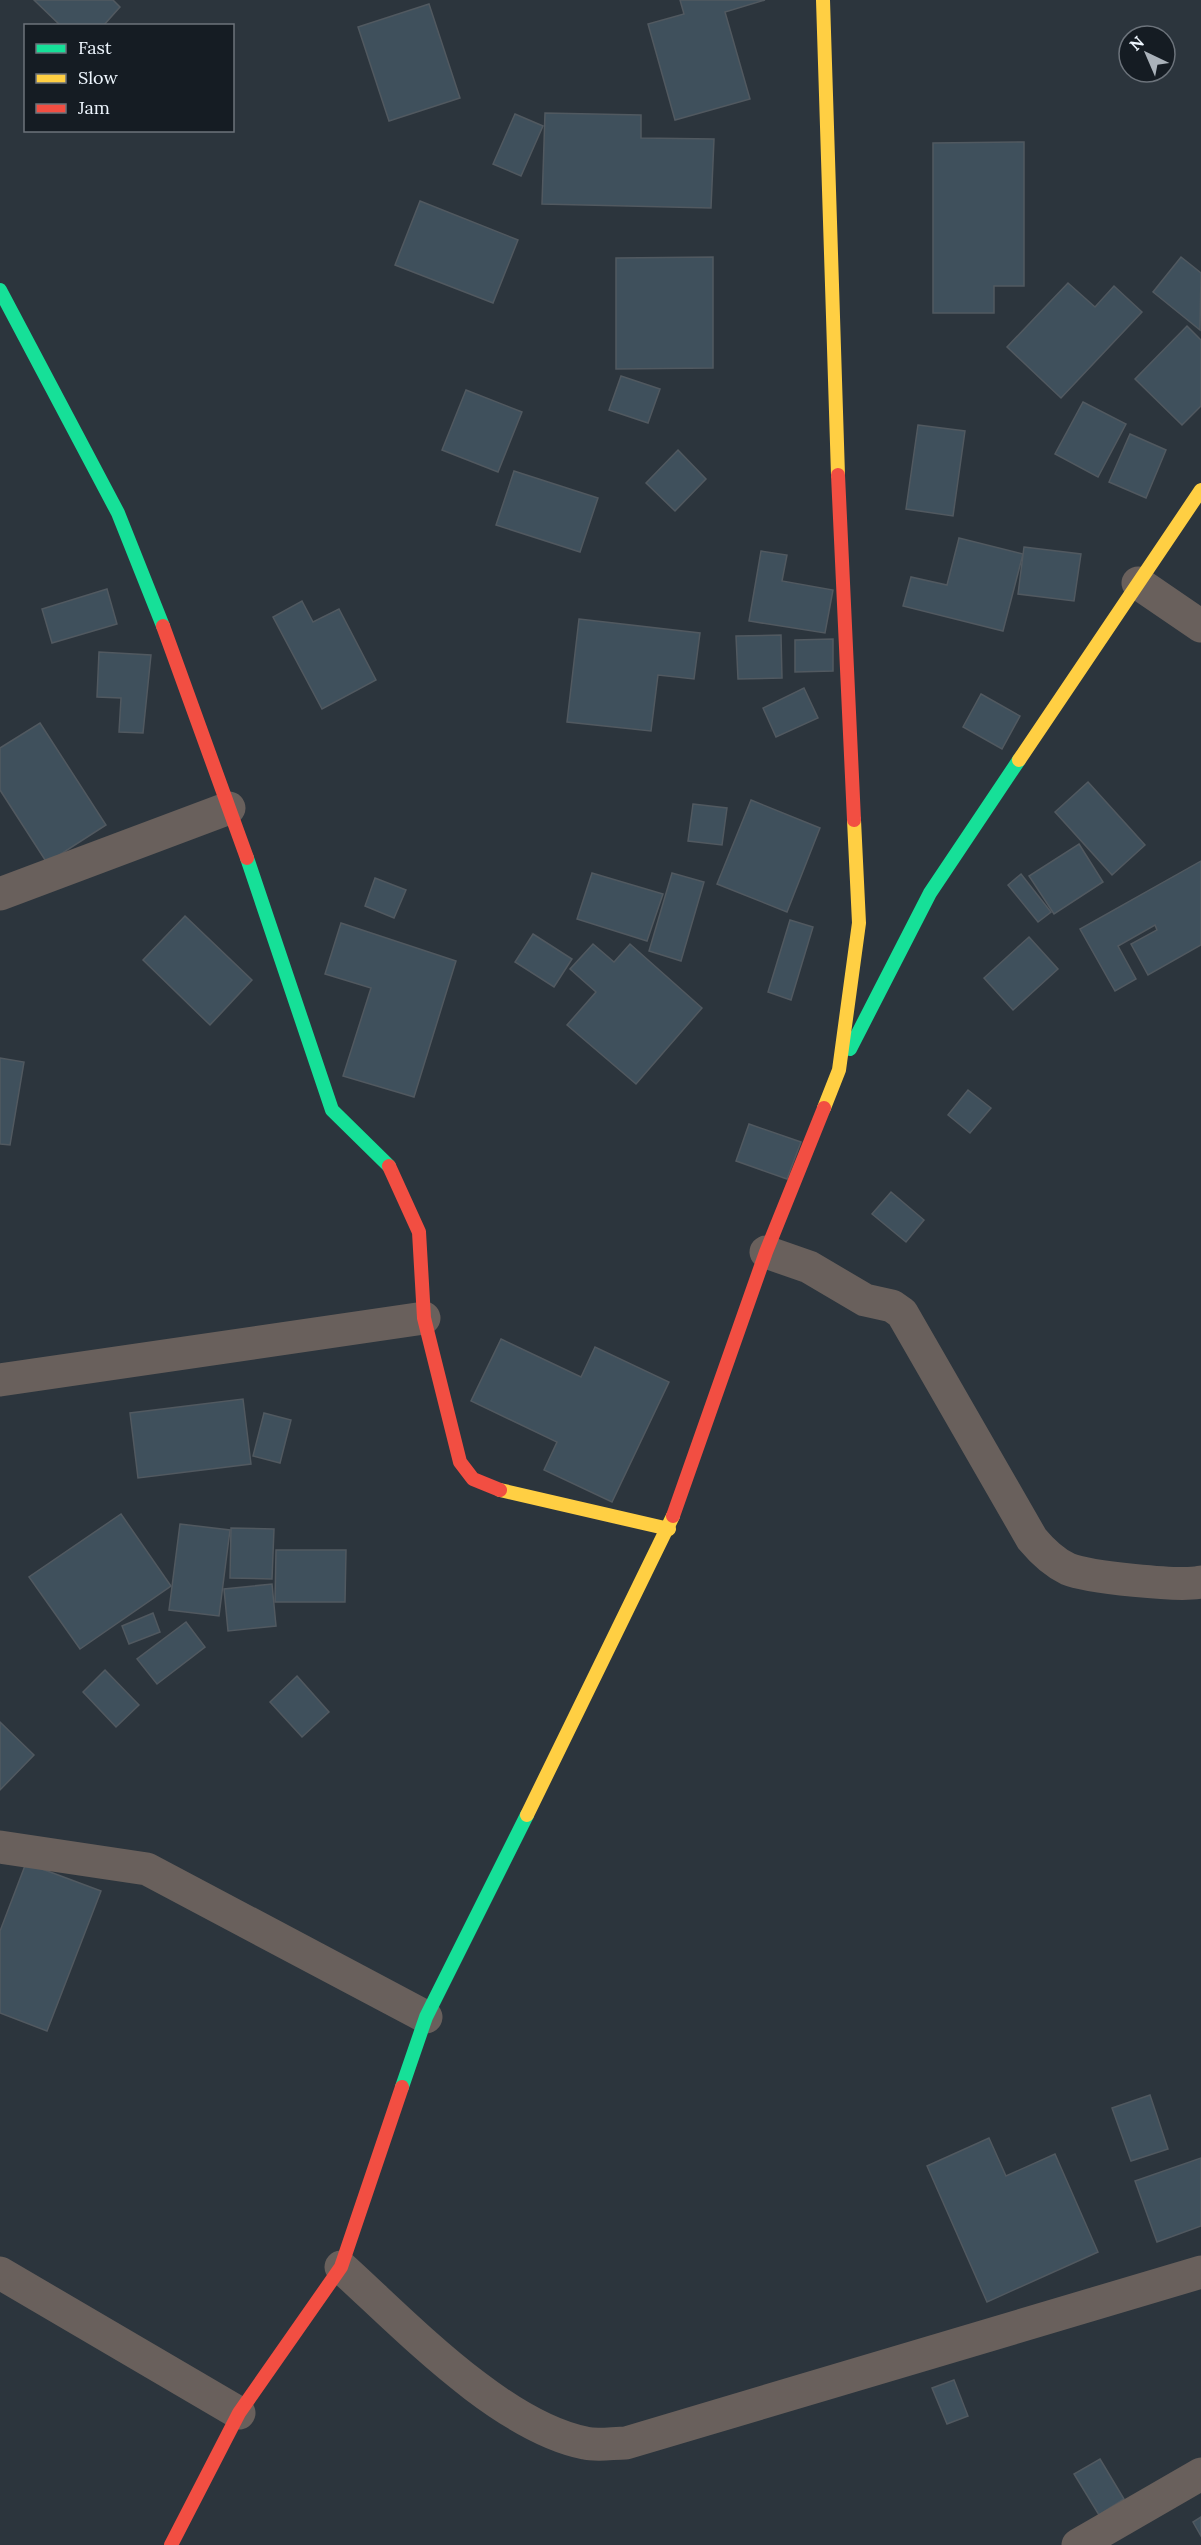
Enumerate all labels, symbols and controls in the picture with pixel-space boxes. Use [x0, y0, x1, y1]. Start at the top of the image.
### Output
legend [24, 24, 234, 132]
north arrow [1117, 24, 1177, 84]
text: N [1125, 32, 1148, 55]
text: Fast [78, 36, 112, 59]
text: Slow [78, 66, 118, 89]
text: Jam [77, 96, 110, 119]

